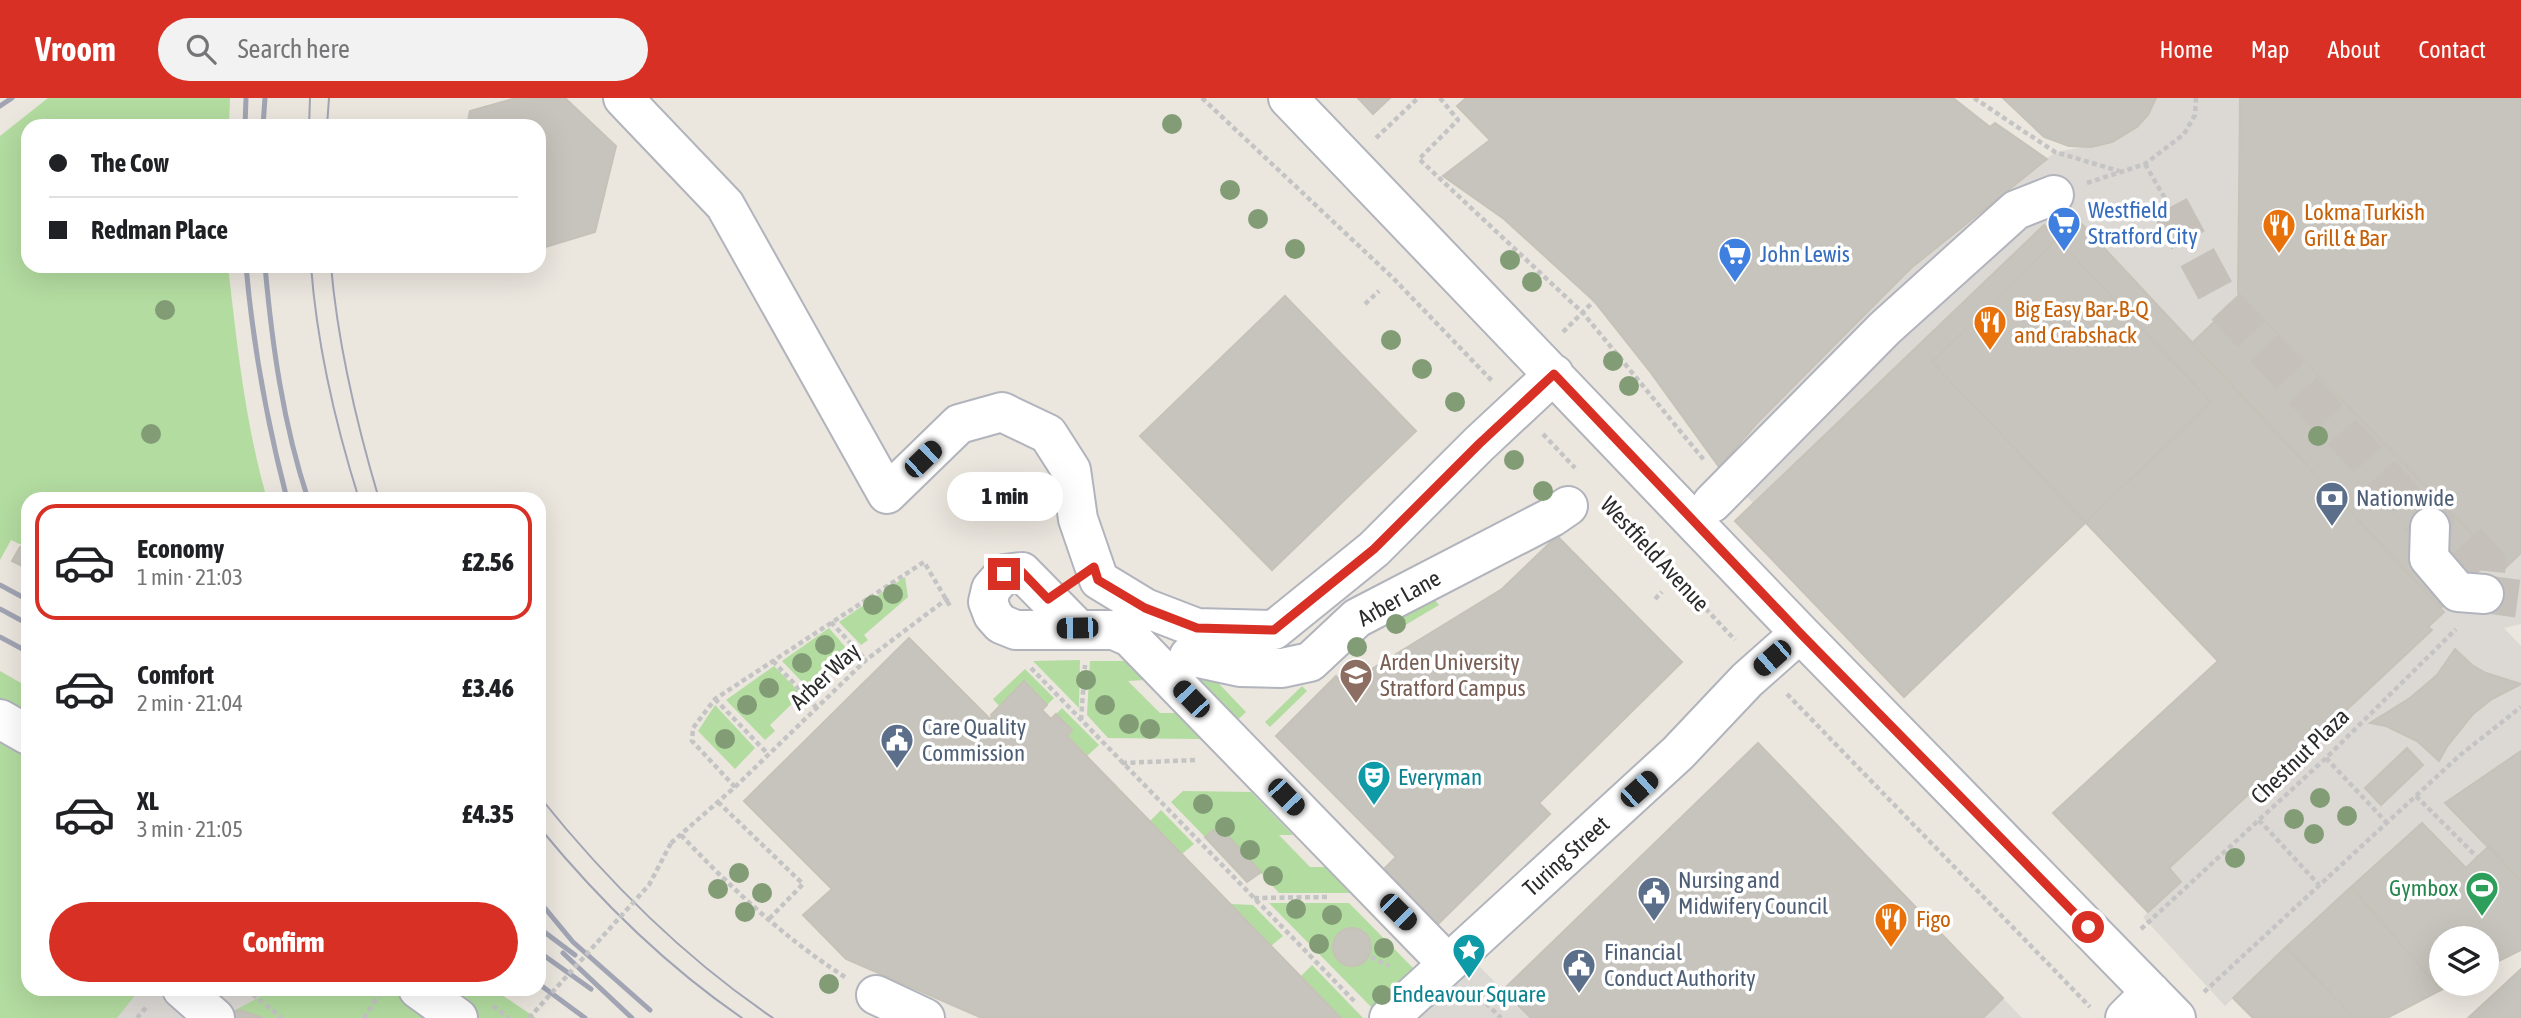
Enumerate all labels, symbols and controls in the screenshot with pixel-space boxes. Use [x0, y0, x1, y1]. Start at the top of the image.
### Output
search box [158, 18, 648, 81]
text: Vroom [35, 30, 116, 68]
icon: search [182, 30, 220, 68]
text: Search here [238, 34, 350, 64]
text: Home [2159, 36, 2213, 63]
text: Map [2251, 36, 2289, 63]
text: About [2327, 36, 2380, 63]
text: Contact [2418, 36, 2486, 63]
text: The Cow [91, 148, 169, 178]
place label: Westfield Stratford City [2088, 197, 2198, 249]
place label: Lokma Turkish Grill & Bar [2304, 199, 2425, 251]
supermarket icon: Westfield Stratford City [2045, 204, 2083, 253]
restaurant icon: Lokma Turkish Grill & Bar [2260, 206, 2298, 255]
text: Redman Place [91, 215, 228, 245]
supermarket icon: John Lewis [1716, 235, 1754, 284]
place label: John Lewis [1760, 241, 1850, 267]
place label: Big Easy Bar-B-Q and Crabshack [2014, 296, 2149, 348]
restaurant icon: Big Easy Bar-B-Q and Crabshack [1971, 303, 2009, 352]
car [901, 437, 946, 481]
callout: 1 min [946, 472, 1062, 522]
bank icon: Nationwide [2313, 479, 2351, 528]
text: 1 min [982, 483, 1028, 509]
place label: Nationwide [2356, 485, 2455, 511]
street label: Westfield Avenue [1595, 491, 1715, 617]
icon: car [53, 531, 116, 594]
text: Economy [137, 534, 224, 564]
text: £2.56 [462, 547, 514, 577]
route end [988, 558, 1020, 590]
text: 1 min · 21:03 [137, 564, 243, 590]
street label: Arber Lane [1353, 565, 1445, 631]
car [1056, 617, 1099, 639]
car [1750, 636, 1795, 680]
street label: Arber Way [785, 637, 865, 715]
place label: Arden University Stratford Campus [1380, 649, 1526, 701]
school or university icon: Arden University Stratford Campus [1337, 656, 1375, 705]
icon: car [53, 657, 116, 720]
text: Comfort [137, 660, 214, 690]
text: £3.46 [462, 673, 514, 703]
car [1169, 677, 1214, 721]
text: 2 min · 21:04 [137, 690, 243, 716]
street label: Chestnut Plaza [2246, 703, 2354, 809]
place label: Care Quality Commission [922, 714, 1026, 766]
public building icon: Care Quality Commission [878, 721, 916, 770]
theatre icon: Everyman [1355, 758, 1393, 807]
place label: Everyman [1398, 764, 1482, 790]
car [1617, 767, 1662, 811]
car [1264, 775, 1309, 819]
icon: car [53, 783, 116, 846]
text: XL [137, 786, 159, 816]
text: £4.35 [462, 799, 514, 829]
street label: Turing Street [1518, 811, 1614, 901]
text: 3 min · 21:05 [137, 816, 243, 842]
place label: Nursing and Midwifery Council [1678, 867, 1828, 919]
sports icon: Gymbox [2463, 869, 2501, 918]
public building icon: Nursing and Midwifery Council [1635, 874, 1673, 923]
place label: Gymbox [2389, 875, 2458, 901]
car [1376, 890, 1421, 934]
restaurant icon: Figo [1872, 900, 1910, 949]
button: Confirm [49, 902, 518, 982]
place label: Figo [1916, 906, 1951, 932]
route start [2072, 911, 2104, 943]
map controls [2429, 926, 2499, 996]
button: layers [2429, 926, 2499, 996]
place icon: Endeavour Square [1450, 931, 1488, 980]
place label: Financial Conduct Authority [1604, 939, 1756, 991]
public building icon: Financial Conduct Authority [1560, 946, 1598, 995]
place label: Endeavour Square [1392, 981, 1546, 1007]

